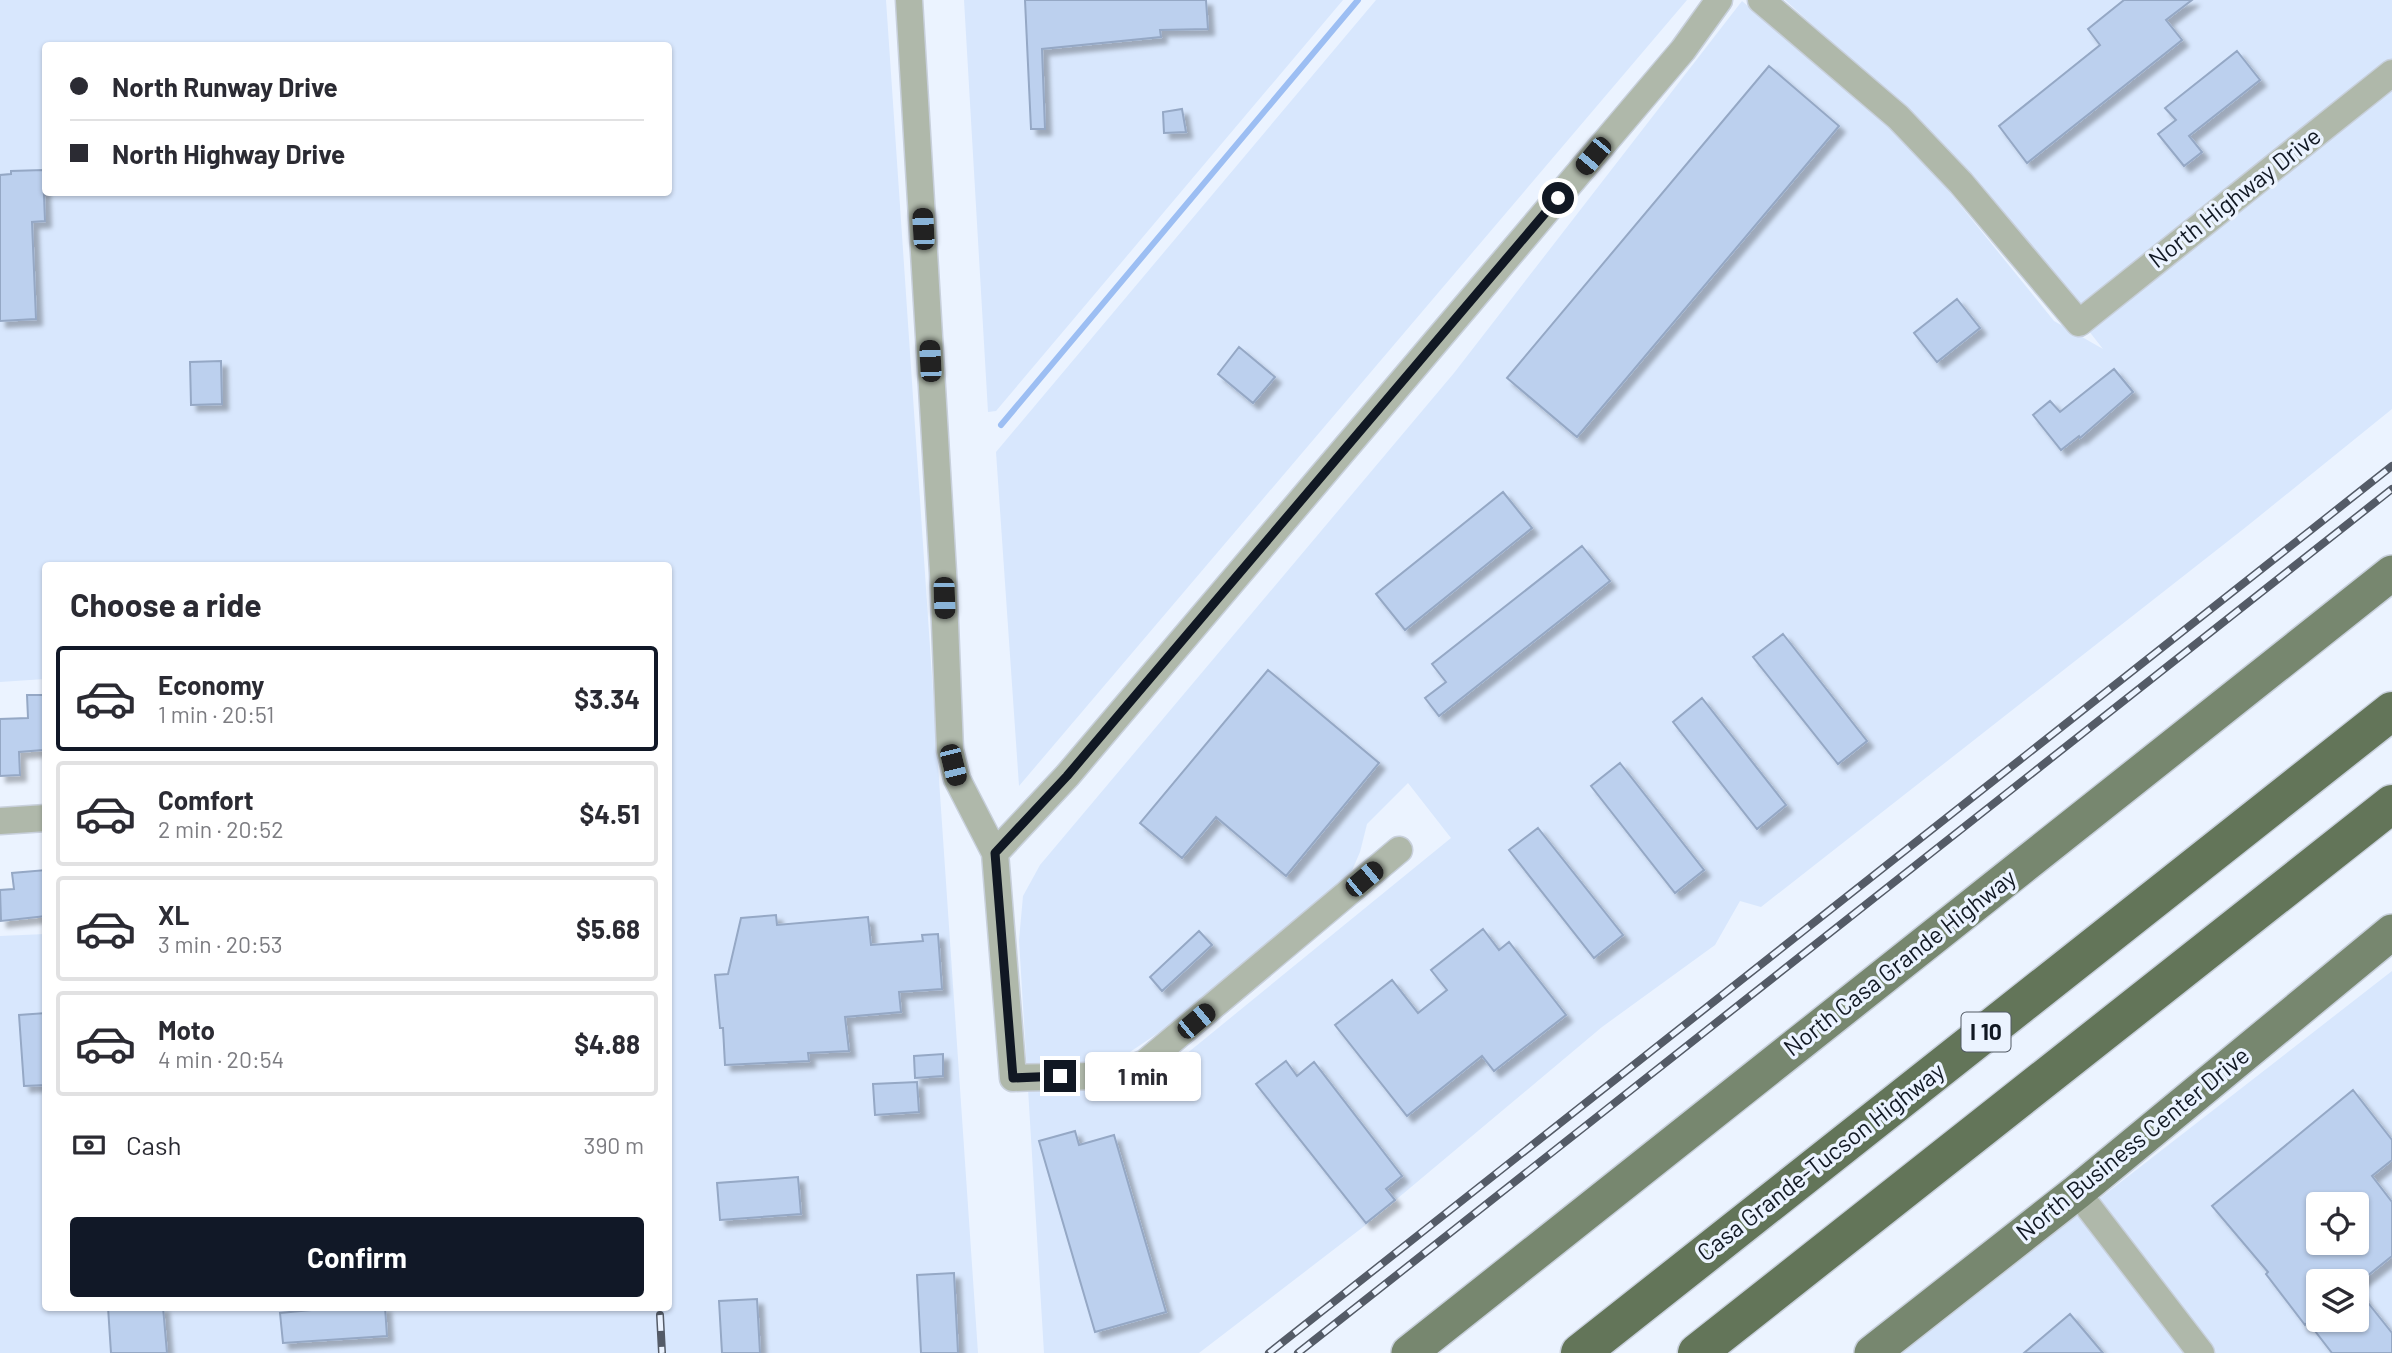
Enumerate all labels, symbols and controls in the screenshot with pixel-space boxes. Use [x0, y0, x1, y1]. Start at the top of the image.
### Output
text: North Runway Drive [112, 71, 338, 102]
street label: North Highway Drive [2142, 121, 2326, 273]
car [1572, 133, 1615, 179]
text: North Highway Drive [112, 138, 345, 169]
route start [1542, 182, 1574, 214]
car [912, 207, 935, 251]
car [919, 339, 942, 383]
car [933, 577, 956, 619]
text: Choose a ride [70, 585, 262, 623]
icon: car [74, 667, 137, 730]
text: Economy [158, 669, 264, 700]
text: $3.34 [574, 683, 640, 714]
text: 1 min · 20:51 [158, 700, 274, 728]
car [938, 742, 969, 788]
icon: car [74, 782, 137, 845]
text: Comfort [158, 784, 254, 815]
text: $4.51 [579, 798, 640, 829]
text: 2 min · 20:52 [158, 815, 284, 843]
car [1342, 857, 1387, 901]
street label: North Casa Grande Highway [1777, 862, 2021, 1062]
icon: car [74, 897, 137, 960]
text: XL [158, 899, 189, 930]
text: $5.68 [576, 913, 640, 944]
text: 3 min · 20:53 [158, 930, 283, 958]
car [1174, 999, 1219, 1043]
icon: car [74, 1012, 137, 1075]
road number: I 10 [1962, 1012, 2010, 1051]
text: Moto [158, 1014, 215, 1045]
text: $4.88 [574, 1028, 640, 1059]
street label: North Business Center Drive [2010, 1040, 2254, 1246]
text: 4 min · 20:54 [158, 1045, 284, 1073]
callout: 1 min [1084, 1052, 1200, 1100]
street label: Casa Grande-Tucson Highway [1691, 1055, 1949, 1266]
route end [1044, 1060, 1076, 1092]
text: 1 min [1118, 1062, 1168, 1090]
icon: cash [70, 1126, 108, 1164]
text: Cash [126, 1129, 181, 1160]
text: 390 m [584, 1131, 644, 1159]
map controls [2306, 1192, 2369, 1332]
button: locate [2306, 1192, 2369, 1255]
button: Confirm [70, 1217, 644, 1297]
button: layers [2306, 1269, 2369, 1332]

